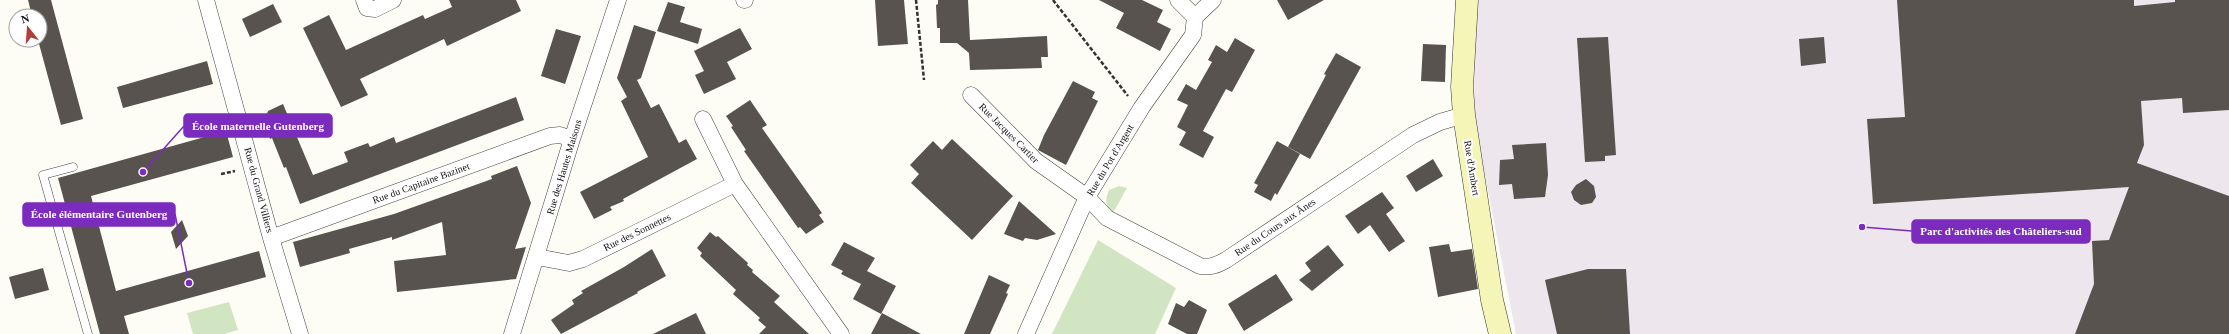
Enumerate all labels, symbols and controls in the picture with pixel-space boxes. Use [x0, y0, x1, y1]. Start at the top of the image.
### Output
north arrow [8, 8, 48, 48]
text: N [20, 12, 31, 25]
street label: Rue Jacques Cartier [977, 101, 1042, 166]
callout: École maternelle Gutenberg [184, 114, 332, 137]
street label: Rue des Hautes Maisons [544, 118, 584, 216]
text: École maternelle Gutenberg [192, 120, 324, 132]
street label: Rue du Pot d'Argent [1084, 122, 1136, 198]
street label: Rue d'Ambert [1462, 139, 1482, 197]
street label: Rue du Grand Villiers [242, 146, 276, 234]
street label: Rue du Capitaine Bazinet [371, 160, 471, 206]
street label: Rue du Cours aux Ânes [1233, 196, 1318, 258]
callout: École élémentaire Gutenberg [23, 203, 175, 226]
text: École élémentaire Gutenberg [31, 208, 168, 220]
street label: Rue des Sonnettes [602, 211, 672, 253]
callout: Parc d'activités des Châteliers-sud [1912, 220, 2090, 243]
text: Parc d'activités des Châteliers-sud [1920, 225, 2082, 237]

